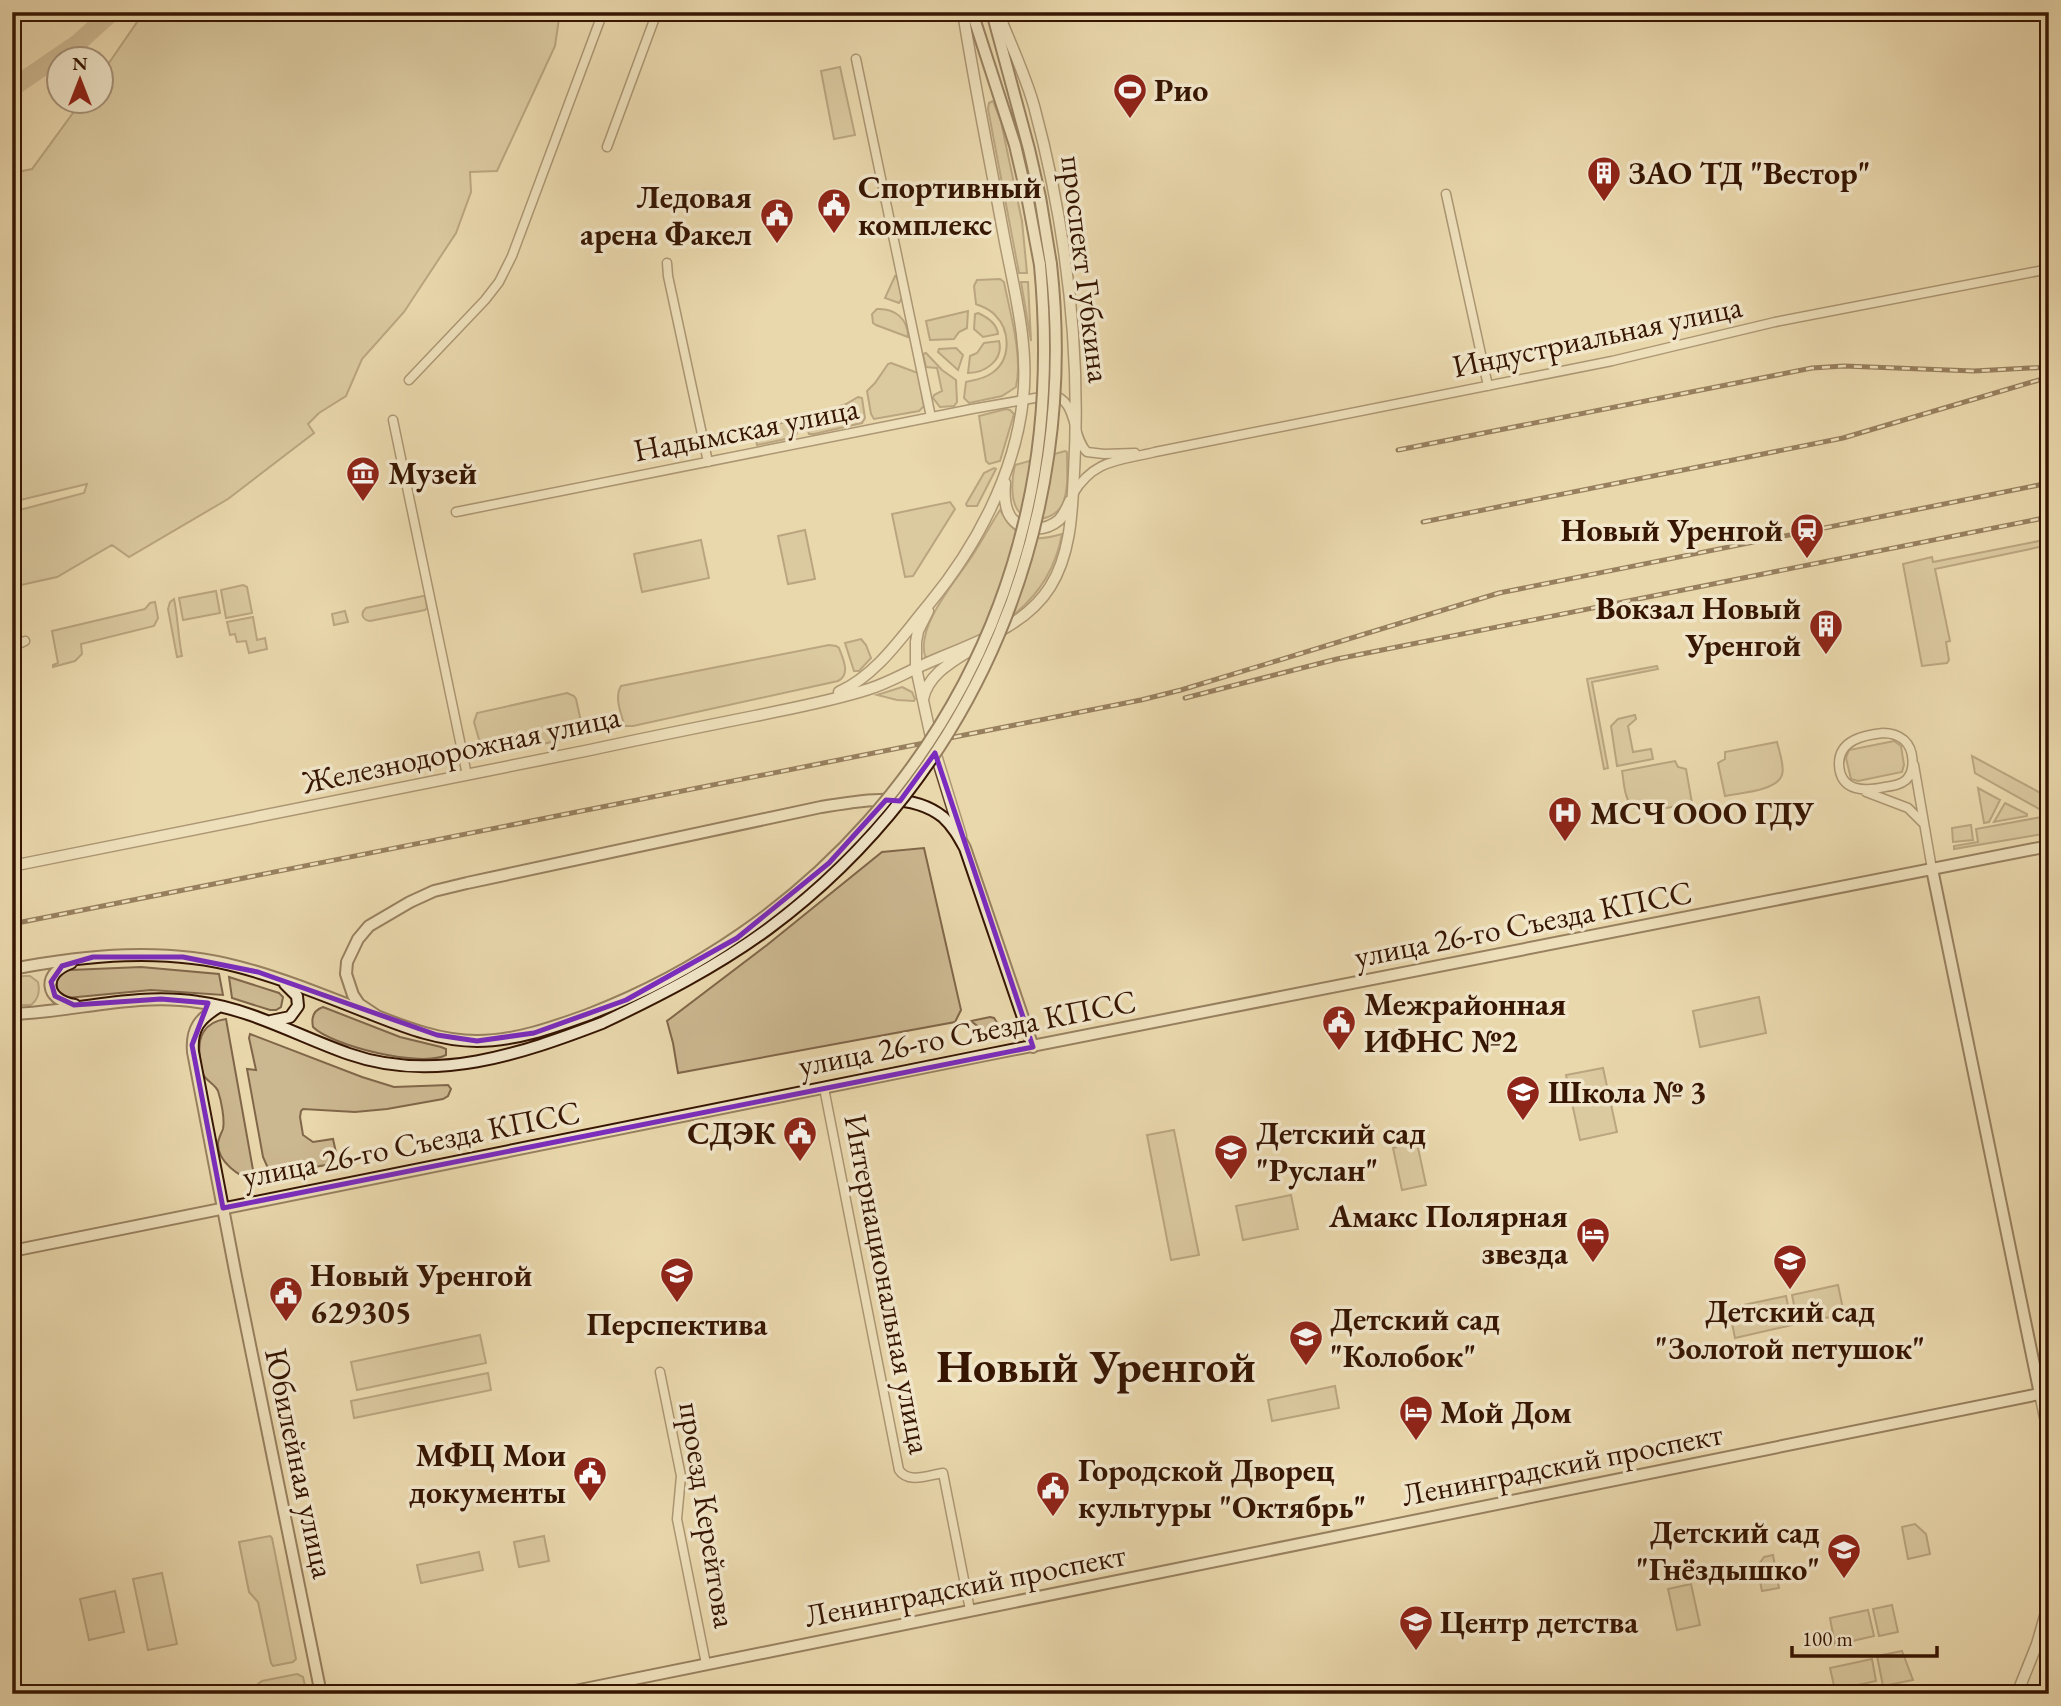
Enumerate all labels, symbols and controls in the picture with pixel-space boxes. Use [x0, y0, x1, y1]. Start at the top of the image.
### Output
north arrow [46, 46, 116, 116]
text: N [72, 51, 88, 76]
place label: Рио [1154, 69, 1208, 111]
sports icon: Рио [1111, 71, 1149, 120]
place label: ЗАО ТД "Вестор" [1628, 152, 1870, 194]
street label: проспект Губкина [1051, 153, 1121, 385]
building icon: ЗАО ТД "Вестор" [1585, 154, 1623, 203]
place label: Спортивный комплекс [858, 166, 1042, 245]
place label: Ледовая арена Факел [580, 176, 752, 255]
public building icon: Спортивный комплекс [815, 186, 853, 235]
public building icon: Ледовая арена Факел [758, 196, 796, 245]
street label: Индустриальная улица [1448, 285, 1746, 387]
street label: Надымская улица [630, 387, 862, 471]
place label: Музей [388, 452, 477, 494]
museum icon: Музей [344, 454, 382, 503]
place label: Новый Уренгой [1561, 509, 1783, 551]
station icon: Новый Уренгой [1788, 511, 1826, 560]
place label: Вокзал Новый Уренгой [1595, 587, 1801, 666]
building icon: Вокзал Новый Уренгой [1807, 607, 1845, 656]
street label: Железнодорожная улица [297, 695, 624, 803]
place label: МСЧ ООО ГДУ [1590, 792, 1814, 834]
hospital icon: МСЧ ООО ГДУ [1546, 794, 1584, 843]
street label: улица 26-го Съезда КПСС [1351, 871, 1695, 977]
street label: улица 26-го Съезда КПСС [795, 980, 1139, 1086]
place label: Межрайонная ИФНС №2 [1364, 983, 1566, 1062]
public building icon: Межрайонная ИФНС №2 [1320, 1003, 1358, 1052]
place label: Школа № 3 [1548, 1071, 1707, 1113]
school or university icon: Школа № 3 [1504, 1073, 1542, 1122]
street label: улица 26-го Съезда КПСС [239, 1091, 583, 1197]
street label: Интернациональная улица [834, 1110, 942, 1458]
place label: СДЭК [687, 1112, 776, 1154]
place label: Детский сад "Руслан" [1256, 1112, 1426, 1191]
public building icon: СДЭК [781, 1114, 819, 1163]
school or university icon: Детский сад "Руслан" [1212, 1132, 1250, 1181]
place label: Амакс Полярная звезда [1328, 1195, 1569, 1274]
hotel icon: Амакс Полярная звезда [1574, 1215, 1612, 1264]
school or university icon: Детский сад "Золотой петушок" [1771, 1242, 1809, 1291]
place label: Новый Уренгой 629305 [310, 1254, 532, 1333]
school or university icon: Перспектива [658, 1255, 696, 1304]
public building icon: Новый Уренгой 629305 [267, 1274, 305, 1323]
place label: Детский сад "Золотой петушок" [1655, 1290, 1925, 1369]
place label: Детский сад "Колобок" [1330, 1298, 1500, 1377]
place label: Перспектива [586, 1303, 769, 1345]
school or university icon: Детский сад "Колобок" [1287, 1318, 1325, 1367]
district label: Новый Уренгой [936, 1336, 1256, 1396]
street label: Юбилейная улица [255, 1344, 345, 1582]
place label: Мой Дом [1440, 1391, 1572, 1433]
hotel icon: Мой Дом [1397, 1393, 1435, 1442]
street label: проезд Керейтова [669, 1399, 747, 1631]
street label: Ленинградский проспект [1398, 1412, 1726, 1516]
place label: МФЦ Мои документы [409, 1434, 566, 1513]
place label: Городской Дворец культуры "Октябрь" [1078, 1449, 1366, 1528]
public building icon: МФЦ Мои документы [571, 1454, 609, 1503]
public building icon: Городской Дворец культуры "Октябрь" [1034, 1469, 1072, 1518]
place label: Детский сад "Гнёздышко" [1636, 1511, 1820, 1590]
school or university icon: Детский сад "Гнёздышко" [1825, 1531, 1863, 1580]
street label: Ленинградский проспект [801, 1533, 1129, 1637]
place label: Центр детства [1440, 1601, 1639, 1643]
school or university icon: Центр детства [1397, 1603, 1435, 1652]
scale bar [1792, 1615, 1937, 1659]
text: 100 m [1802, 1625, 1853, 1652]

